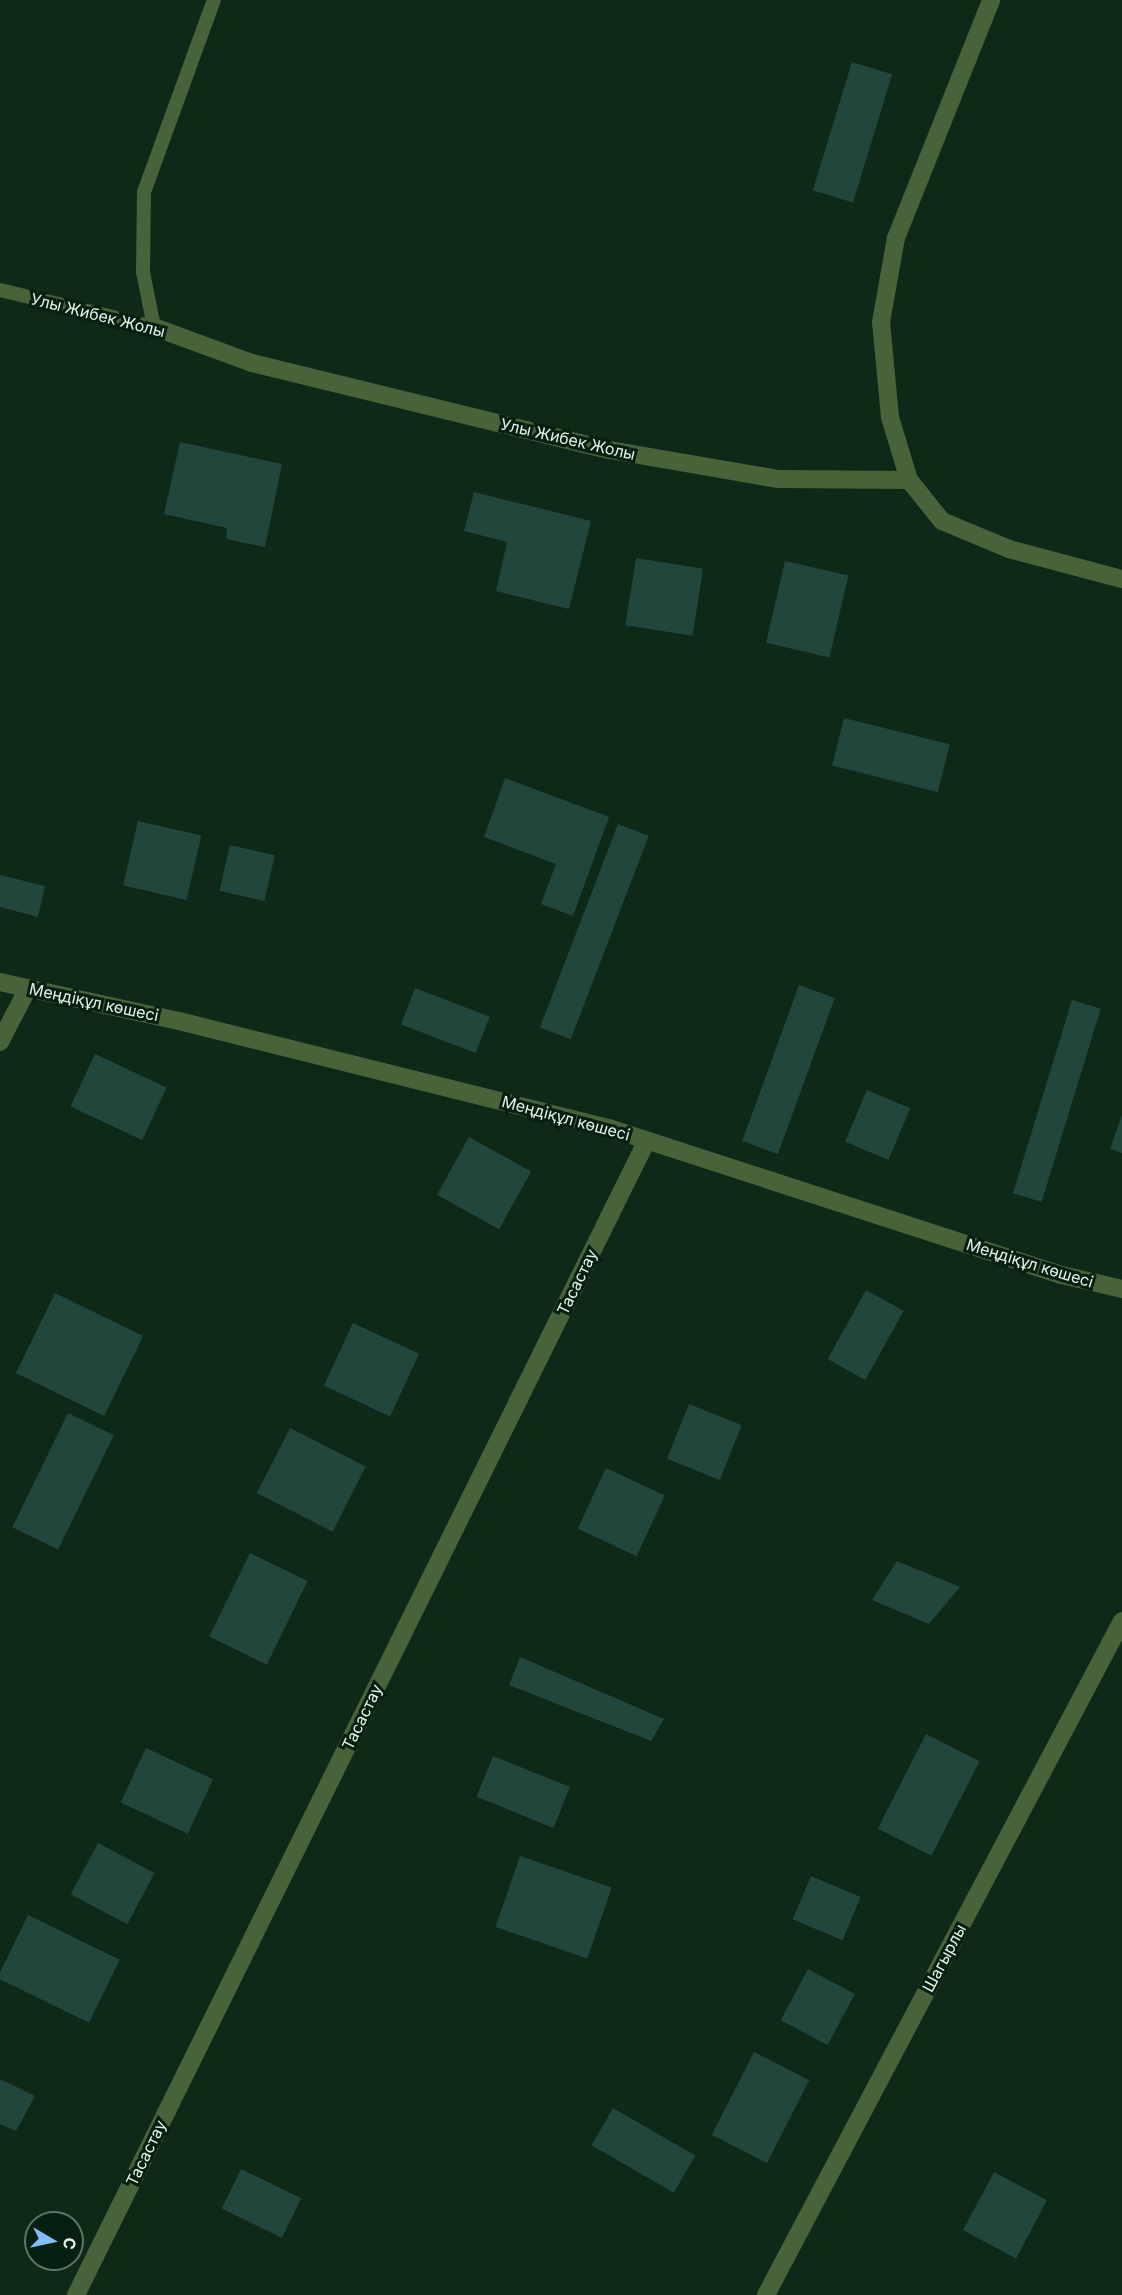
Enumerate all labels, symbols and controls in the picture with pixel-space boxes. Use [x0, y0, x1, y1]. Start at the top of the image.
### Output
street label: Улы Жибек Жолы [29, 289, 167, 341]
street label: Улы Жибек Жолы [499, 414, 637, 464]
street label: Меңдіқұл көшесі [28, 979, 160, 1025]
street label: Меңдіқұл көшесі [500, 1092, 632, 1144]
street label: Меңдіқұл көшесі [964, 1235, 1096, 1291]
street label: Тасастау [553, 1246, 601, 1318]
street label: Тасастау [338, 1681, 386, 1753]
street label: Шагырлы [918, 1921, 970, 1995]
street label: Тасастау [122, 2117, 170, 2189]
north arrow [24, 2211, 84, 2271]
text: С [59, 2236, 81, 2251]

